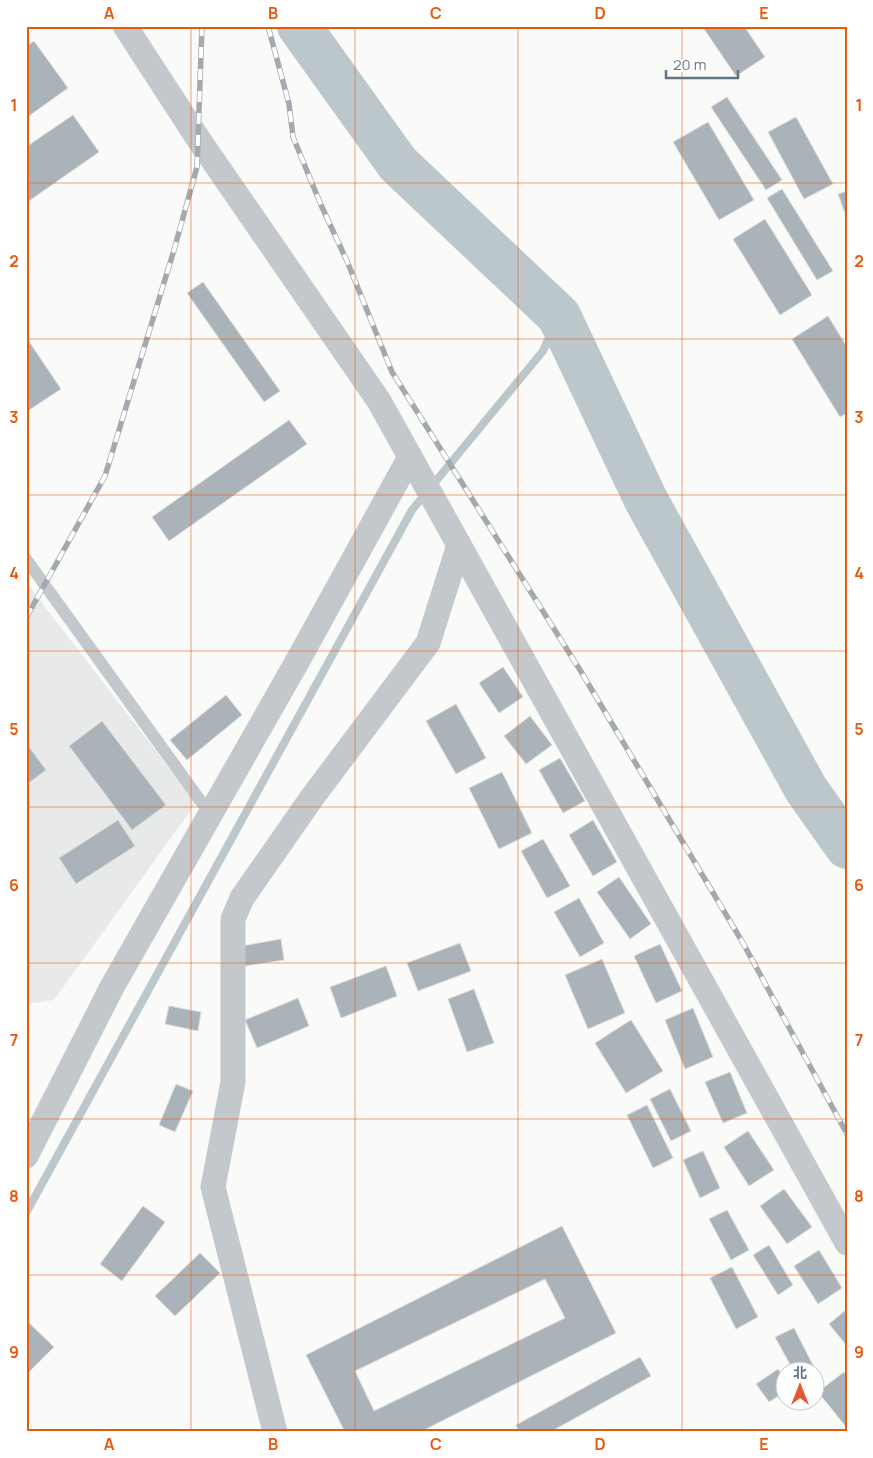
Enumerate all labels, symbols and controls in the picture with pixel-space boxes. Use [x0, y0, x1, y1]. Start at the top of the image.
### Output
text: A [104, 2, 115, 24]
text: B [268, 2, 278, 24]
text: C [430, 2, 442, 24]
text: D [594, 2, 606, 24]
text: E [759, 2, 769, 24]
scale bar [666, 48, 738, 80]
text: 20 m [673, 54, 706, 75]
text: 1 [10, 94, 18, 116]
text: 1 [855, 94, 863, 116]
text: 2 [9, 250, 19, 272]
text: 2 [854, 250, 864, 272]
text: 3 [9, 406, 19, 428]
text: 3 [854, 406, 864, 428]
text: 4 [9, 562, 19, 584]
text: 4 [854, 562, 864, 584]
text: 5 [9, 718, 19, 740]
text: 5 [854, 718, 864, 740]
text: 6 [9, 874, 19, 896]
text: 6 [854, 874, 864, 896]
text: 7 [10, 1029, 18, 1051]
text: 7 [855, 1029, 863, 1051]
text: 8 [9, 1185, 19, 1207]
text: 8 [854, 1185, 864, 1207]
text: 9 [9, 1341, 19, 1363]
text: 9 [854, 1341, 864, 1363]
north arrow [776, 1360, 826, 1410]
text: 北 [793, 1363, 807, 1382]
text: A [104, 1433, 115, 1455]
text: B [268, 1433, 278, 1455]
text: C [430, 1433, 442, 1455]
text: D [594, 1433, 606, 1455]
text: E [759, 1433, 769, 1455]

